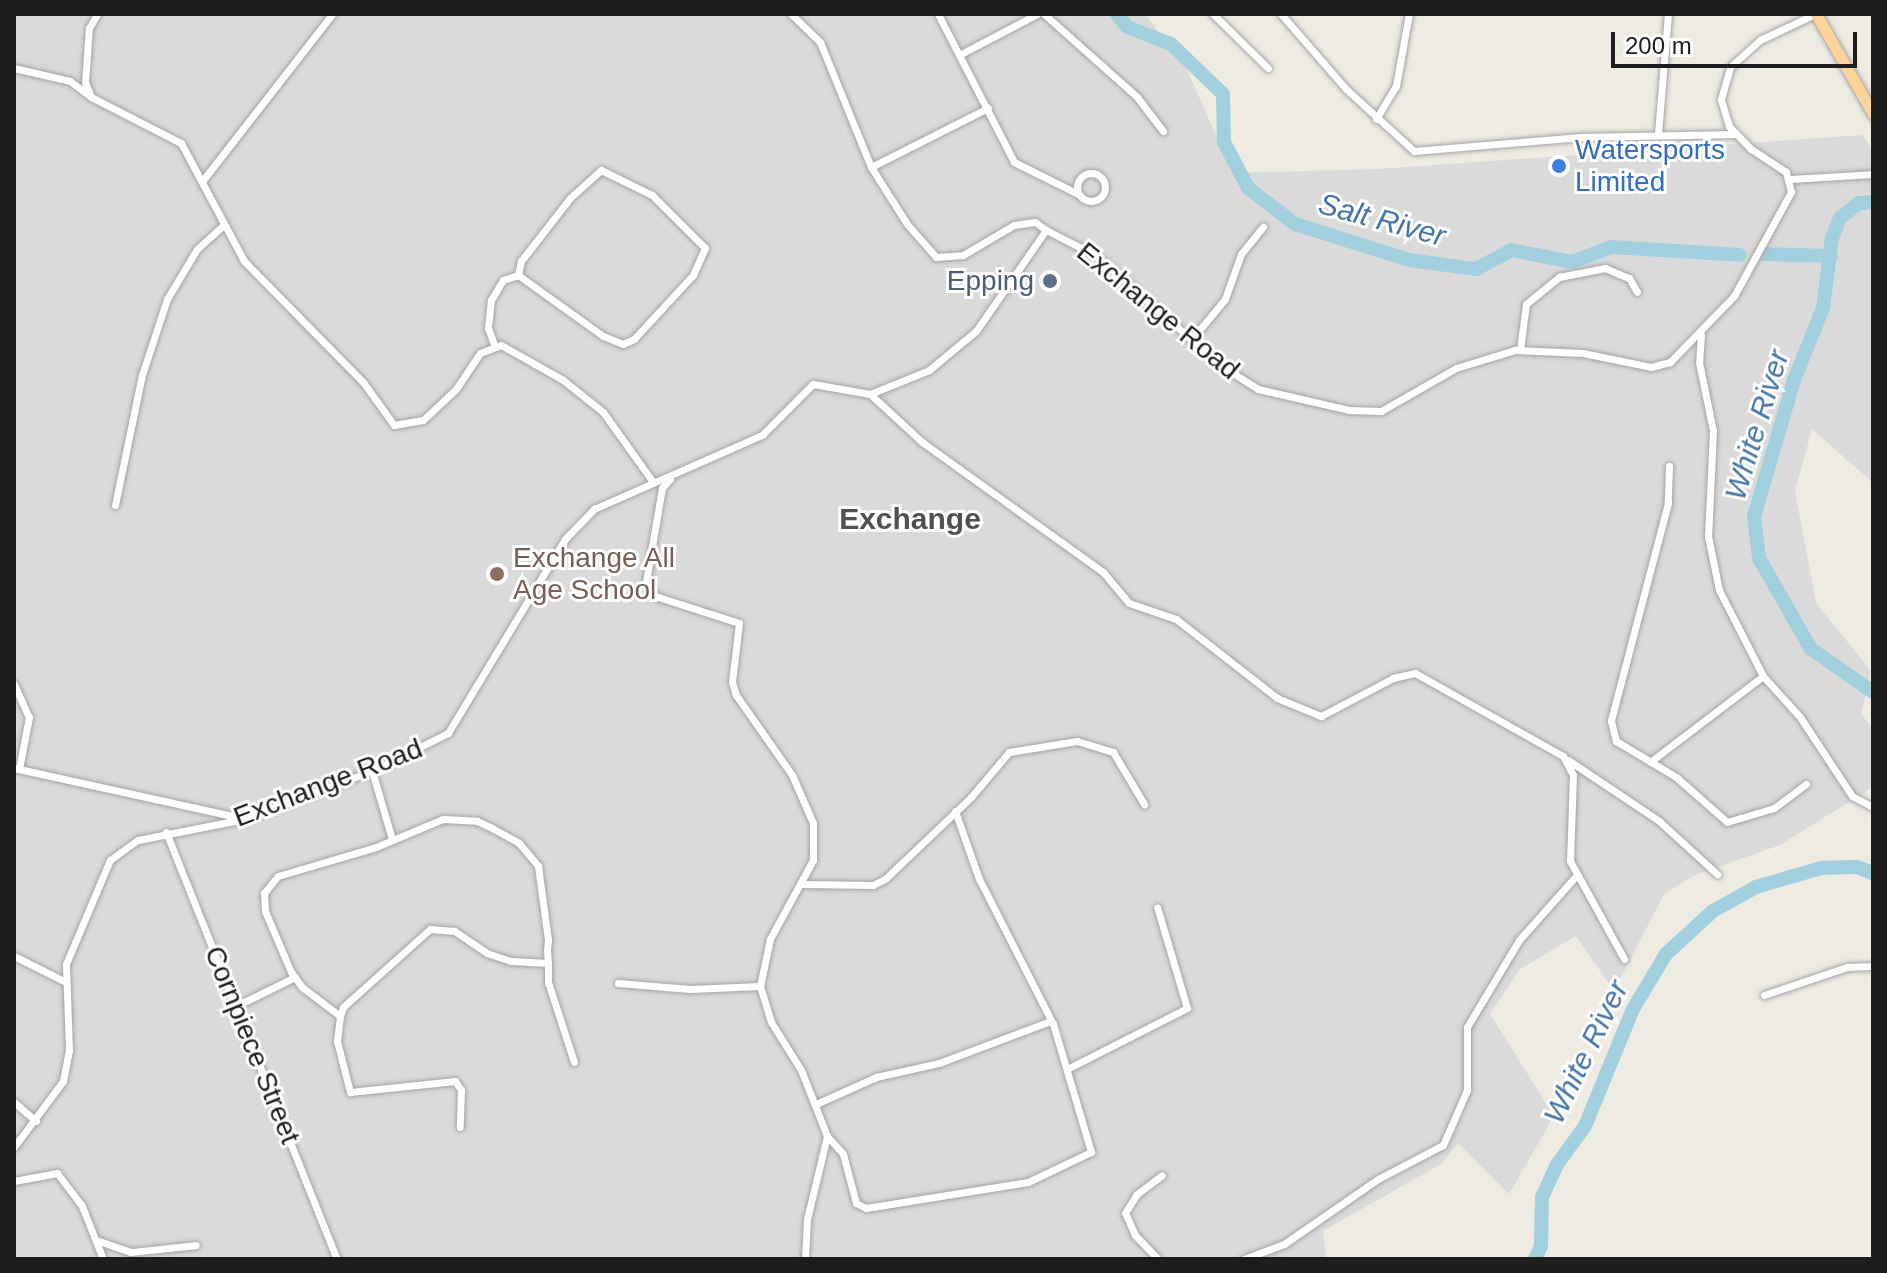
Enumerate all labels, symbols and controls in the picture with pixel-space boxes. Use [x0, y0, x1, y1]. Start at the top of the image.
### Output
scale bar [1615, 16, 1861, 66]
text: 200 m [1625, 32, 1692, 59]
place label: Watersports Limited [1575, 133, 1725, 199]
marker: Watersports Limited [1550, 157, 1568, 175]
water label: Salt River [1315, 186, 1449, 254]
street label: Exchange Road [1070, 235, 1246, 387]
place label: Epping [947, 264, 1034, 298]
marker: Epping [1041, 272, 1059, 290]
water label: White River [1717, 346, 1797, 504]
district label: Exchange [839, 501, 981, 537]
place label: Exchange All Age School [513, 541, 676, 607]
marker: Exchange All Age School [488, 565, 506, 583]
street label: Exchange Road [229, 732, 427, 834]
street label: Cornpiece Street [197, 941, 307, 1149]
water label: White River [1536, 974, 1636, 1130]

